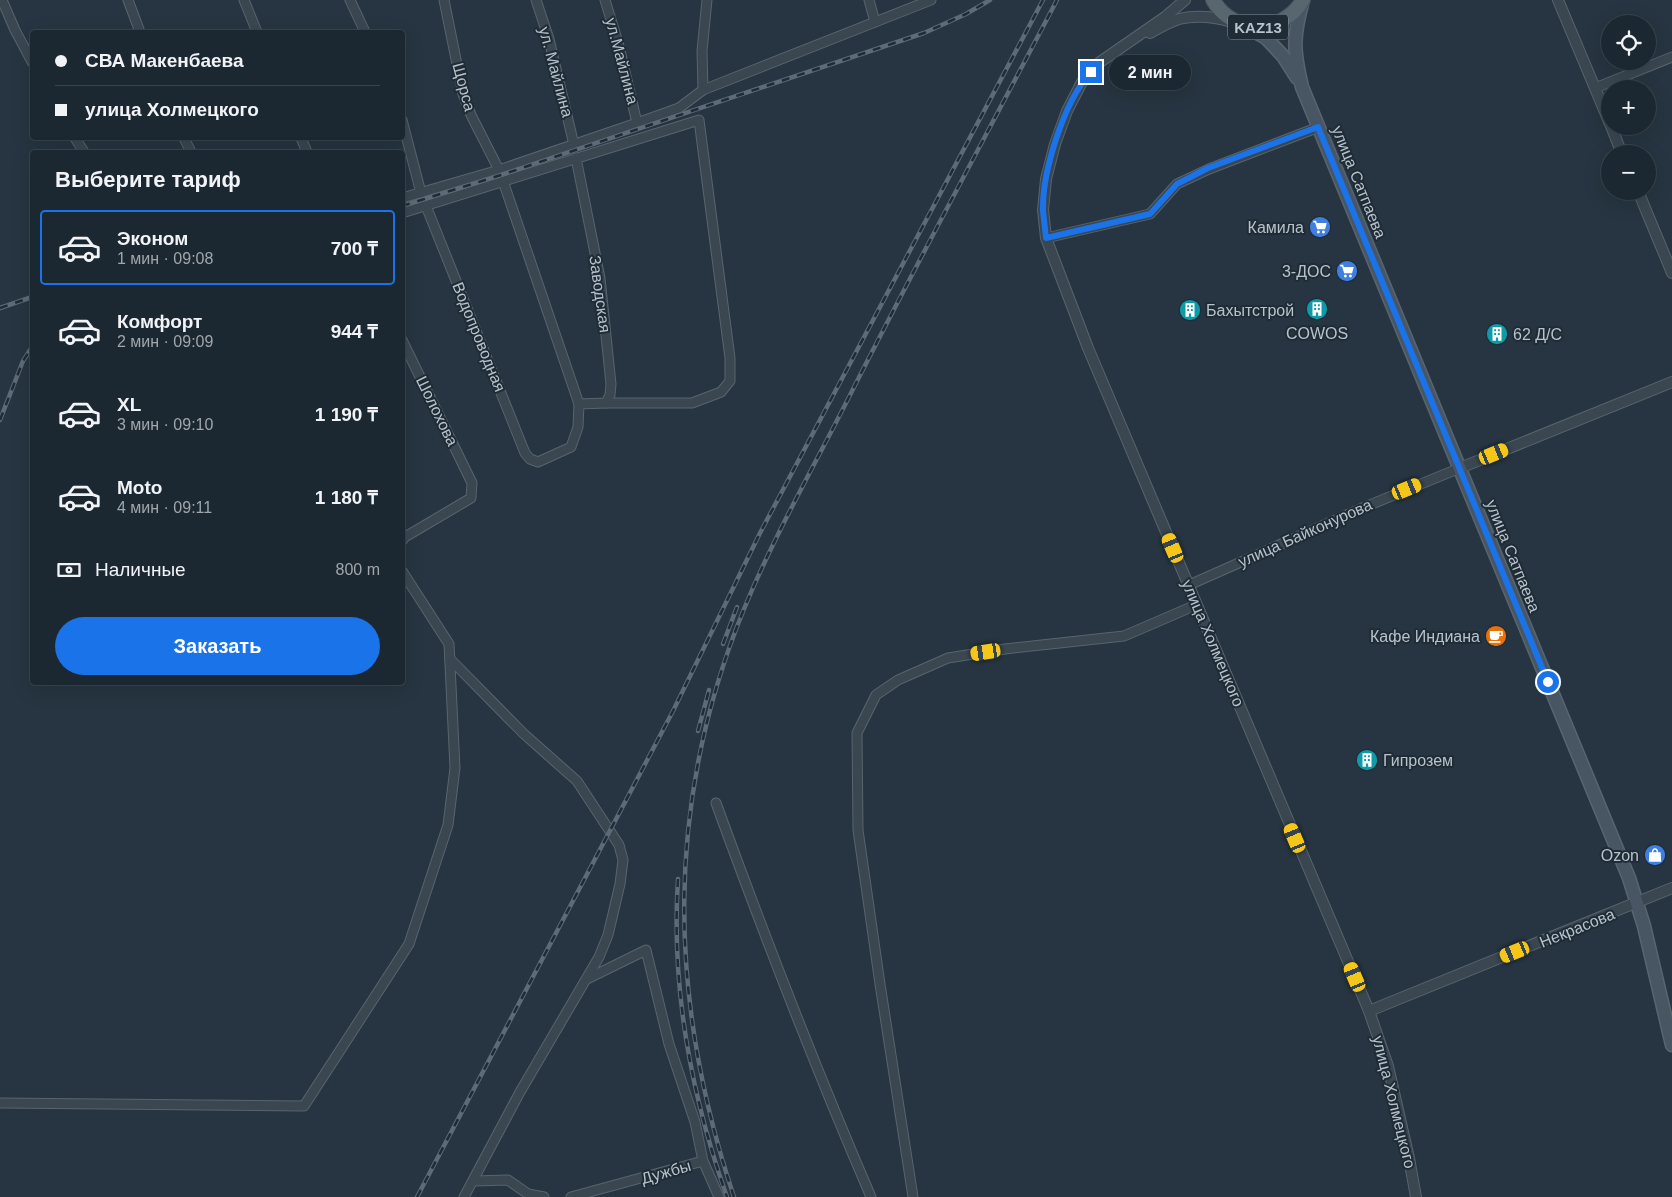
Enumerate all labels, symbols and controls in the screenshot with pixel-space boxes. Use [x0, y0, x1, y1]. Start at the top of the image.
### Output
road number: KAZ13 [1228, 15, 1288, 40]
map controls [1601, 15, 1656, 200]
button: locate [1601, 15, 1656, 70]
street label: ул.Майлина [602, 16, 642, 106]
street label: ул. Майлина [536, 25, 576, 119]
text: СВА Макенбаева [85, 50, 244, 71]
callout: 2 мин [1108, 54, 1191, 90]
street label: Щорса [449, 61, 479, 113]
route end [1080, 61, 1102, 83]
text: 2 мин [1128, 64, 1172, 81]
button: + [1601, 80, 1656, 135]
text: улица Холмецкого [85, 99, 259, 120]
street label: улица Сатпаева [1329, 123, 1389, 241]
button: − [1601, 145, 1656, 200]
text: Выберите тариф [55, 167, 241, 192]
supermarket icon: Камила [1308, 215, 1332, 239]
place label: Камила [1248, 219, 1304, 236]
icon: car [57, 225, 102, 270]
text: Эконом [117, 228, 188, 249]
text: 700 ₸ [331, 238, 378, 259]
text: 1 мин · 09:08 [117, 250, 213, 267]
street label: Заводская [586, 254, 614, 334]
supermarket icon: 3-ДОС [1335, 259, 1359, 283]
place label: 3-ДОС [1282, 263, 1331, 280]
street label: Водопроводная [449, 280, 509, 394]
building icon: COWOS [1305, 297, 1329, 321]
building icon: Бахытстрой [1178, 298, 1202, 322]
place label: Бахытстрой [1206, 302, 1294, 319]
icon: car [57, 308, 102, 353]
text: Комфорт [117, 311, 202, 332]
text: 944 ₸ [331, 321, 378, 342]
building icon: 62 Д/С [1485, 322, 1509, 346]
place label: COWOS [1286, 325, 1348, 342]
place label: 62 Д/С [1513, 326, 1562, 343]
text: 2 мин · 09:09 [117, 333, 213, 350]
street label: Шолохова [413, 373, 461, 449]
icon: car [57, 391, 102, 436]
text: XL [117, 394, 141, 415]
text: 1 190 ₸ [315, 404, 378, 425]
text: 3 мин · 09:10 [117, 416, 213, 433]
car [1477, 441, 1510, 467]
icon: car [57, 474, 102, 519]
car [1390, 476, 1423, 502]
text: Moto [117, 477, 162, 498]
text: 1 180 ₸ [315, 487, 378, 508]
street label: улица Байконурова [1236, 496, 1375, 570]
street label: улица Сатпаева [1483, 497, 1543, 615]
text: 4 мин · 09:11 [117, 499, 212, 516]
car [1160, 531, 1185, 565]
icon: cash [55, 556, 83, 584]
text: Наличные [95, 559, 186, 580]
text: 800 m [336, 561, 380, 578]
street label: улица Холмецкого [1179, 577, 1247, 709]
button: Заказать [55, 617, 380, 675]
cafe icon: Кафе Индиана [1484, 624, 1508, 648]
place label: Кафе Индиана [1370, 628, 1480, 645]
car [970, 642, 1001, 662]
route start [1537, 671, 1559, 693]
building icon: Гипрозем [1355, 748, 1379, 772]
place label: Гипрозем [1383, 752, 1453, 769]
car [1282, 821, 1307, 855]
shop icon: Ozon [1643, 843, 1667, 867]
place label: Ozon [1601, 847, 1639, 864]
street label: Некрасова [1537, 905, 1617, 951]
car [1498, 939, 1531, 965]
car [1342, 960, 1367, 994]
street label: улица Холмецкого [1369, 1034, 1419, 1170]
street label: Дужбы [639, 1157, 693, 1187]

